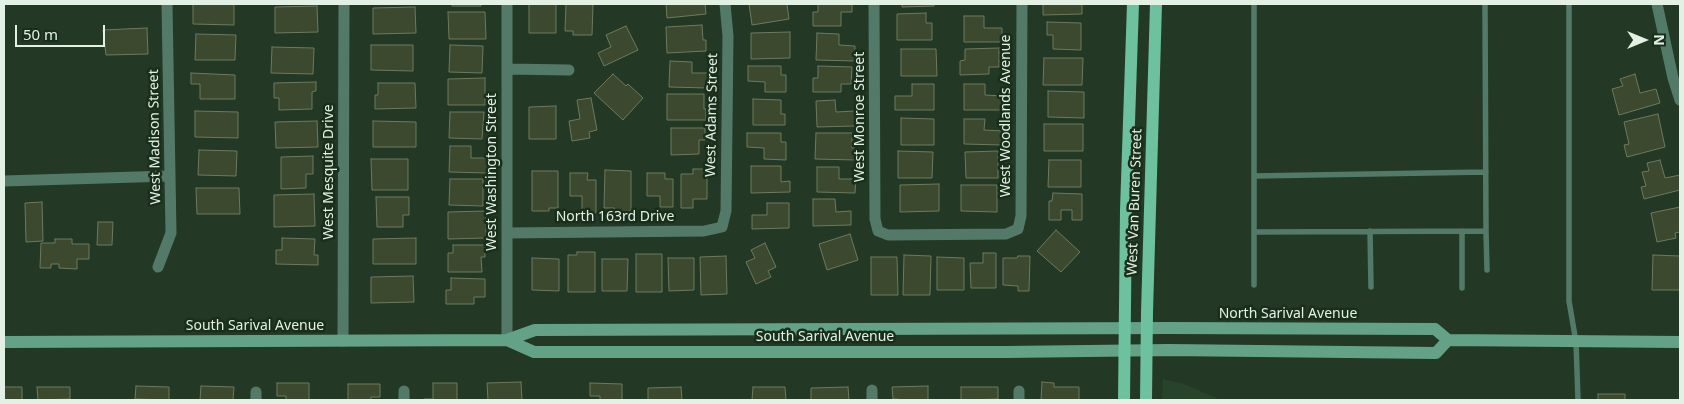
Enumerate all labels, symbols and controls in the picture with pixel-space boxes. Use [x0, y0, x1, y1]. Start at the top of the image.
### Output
scale bar [18, 15, 108, 47]
north arrow [1619, 15, 1669, 65]
text: 50 m [23, 24, 58, 44]
text: N [1650, 34, 1669, 46]
street label: West Woodlands Avenue [998, 35, 1014, 197]
street label: West Monroe Street [852, 52, 868, 182]
street label: West Adams Street [703, 53, 721, 177]
street label: West Madison Street [145, 69, 165, 205]
street label: West Washington Street [484, 93, 500, 251]
street label: West Mesquite Drive [321, 104, 337, 240]
street label: West Van Buren Street [1124, 128, 1146, 276]
street label: North 163rd Drive [556, 209, 674, 225]
street label: North Sarival Avenue [1219, 306, 1357, 322]
street label: South Sarival Avenue [186, 318, 324, 334]
street label: South Sarival Avenue [756, 329, 894, 345]

